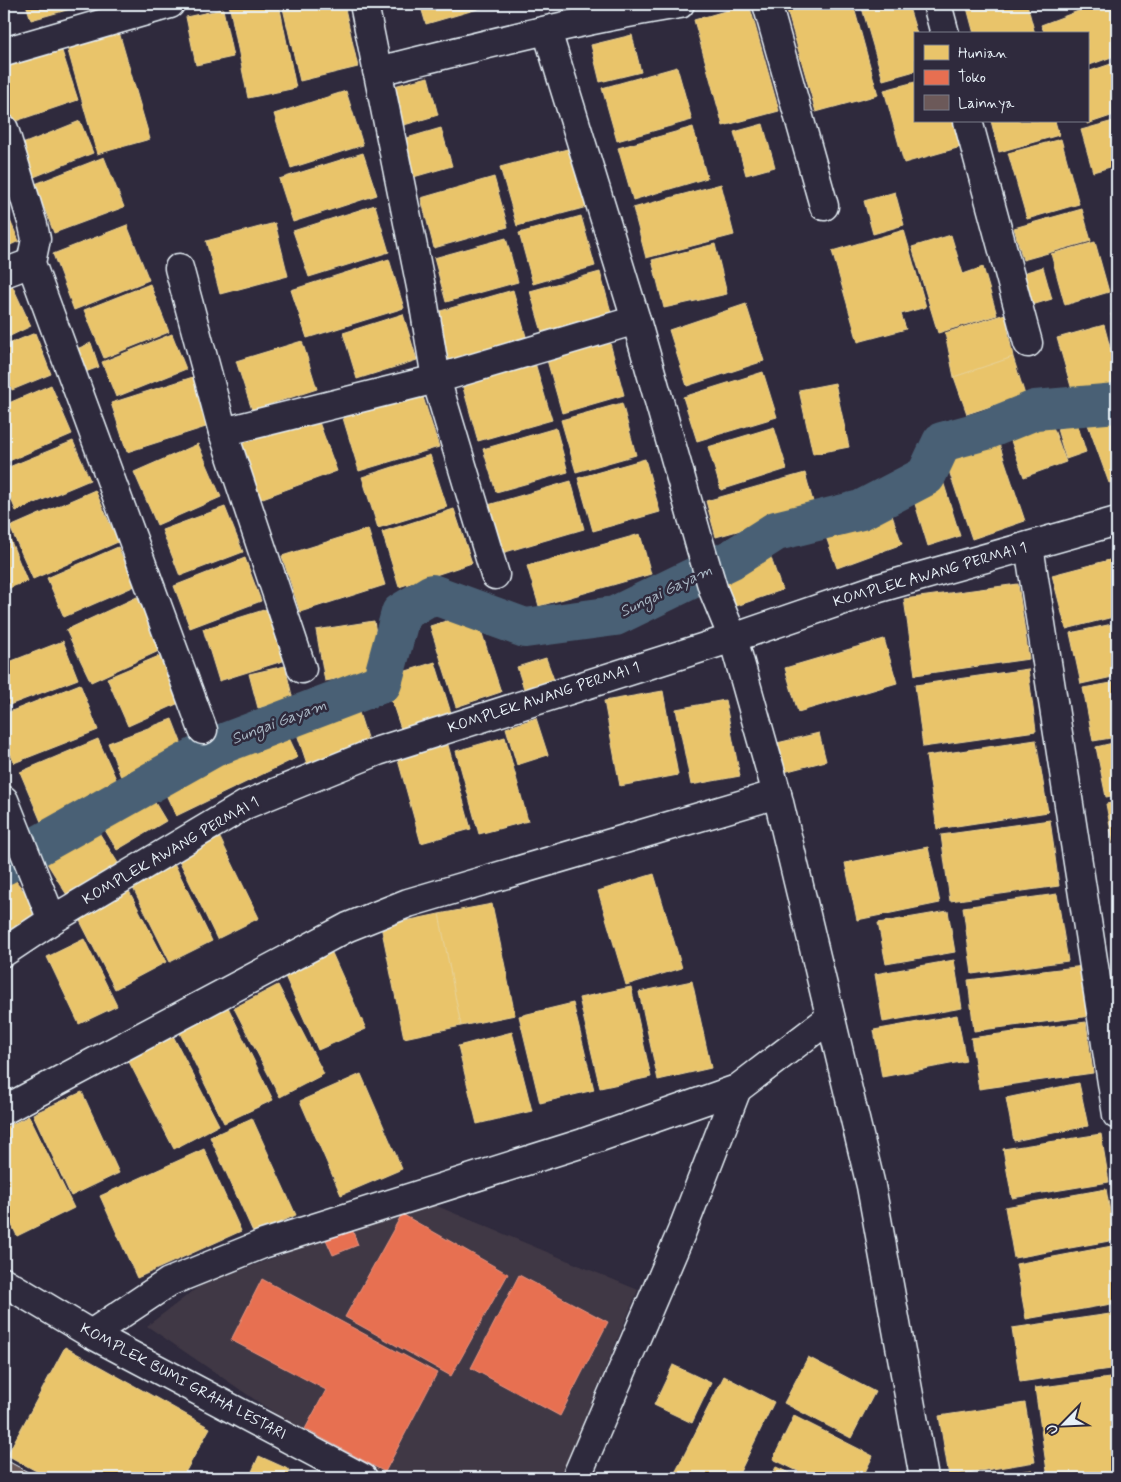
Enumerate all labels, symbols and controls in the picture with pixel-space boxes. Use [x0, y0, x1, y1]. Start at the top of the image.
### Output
legend [914, 32, 1088, 122]
text: Hunian [958, 44, 1008, 64]
text: Toko [958, 68, 986, 88]
text: Lainnya [958, 94, 1015, 114]
street label: KOMPLEK AWANG PERMAI 1 [831, 538, 1029, 612]
water label: Sungai Gayam [616, 560, 717, 624]
street label: KOMPLEK AWANG PERMAI 1 [445, 657, 643, 739]
water label: Sungai Gayam [228, 694, 330, 752]
street label: KOMPLEK AWANG PERMAI 1 [79, 792, 263, 910]
street label: KOMPLEK BUMI GRAHA LESTARI [76, 1319, 290, 1445]
north arrow [1038, 1400, 1088, 1450]
text: U [1043, 1421, 1063, 1437]

